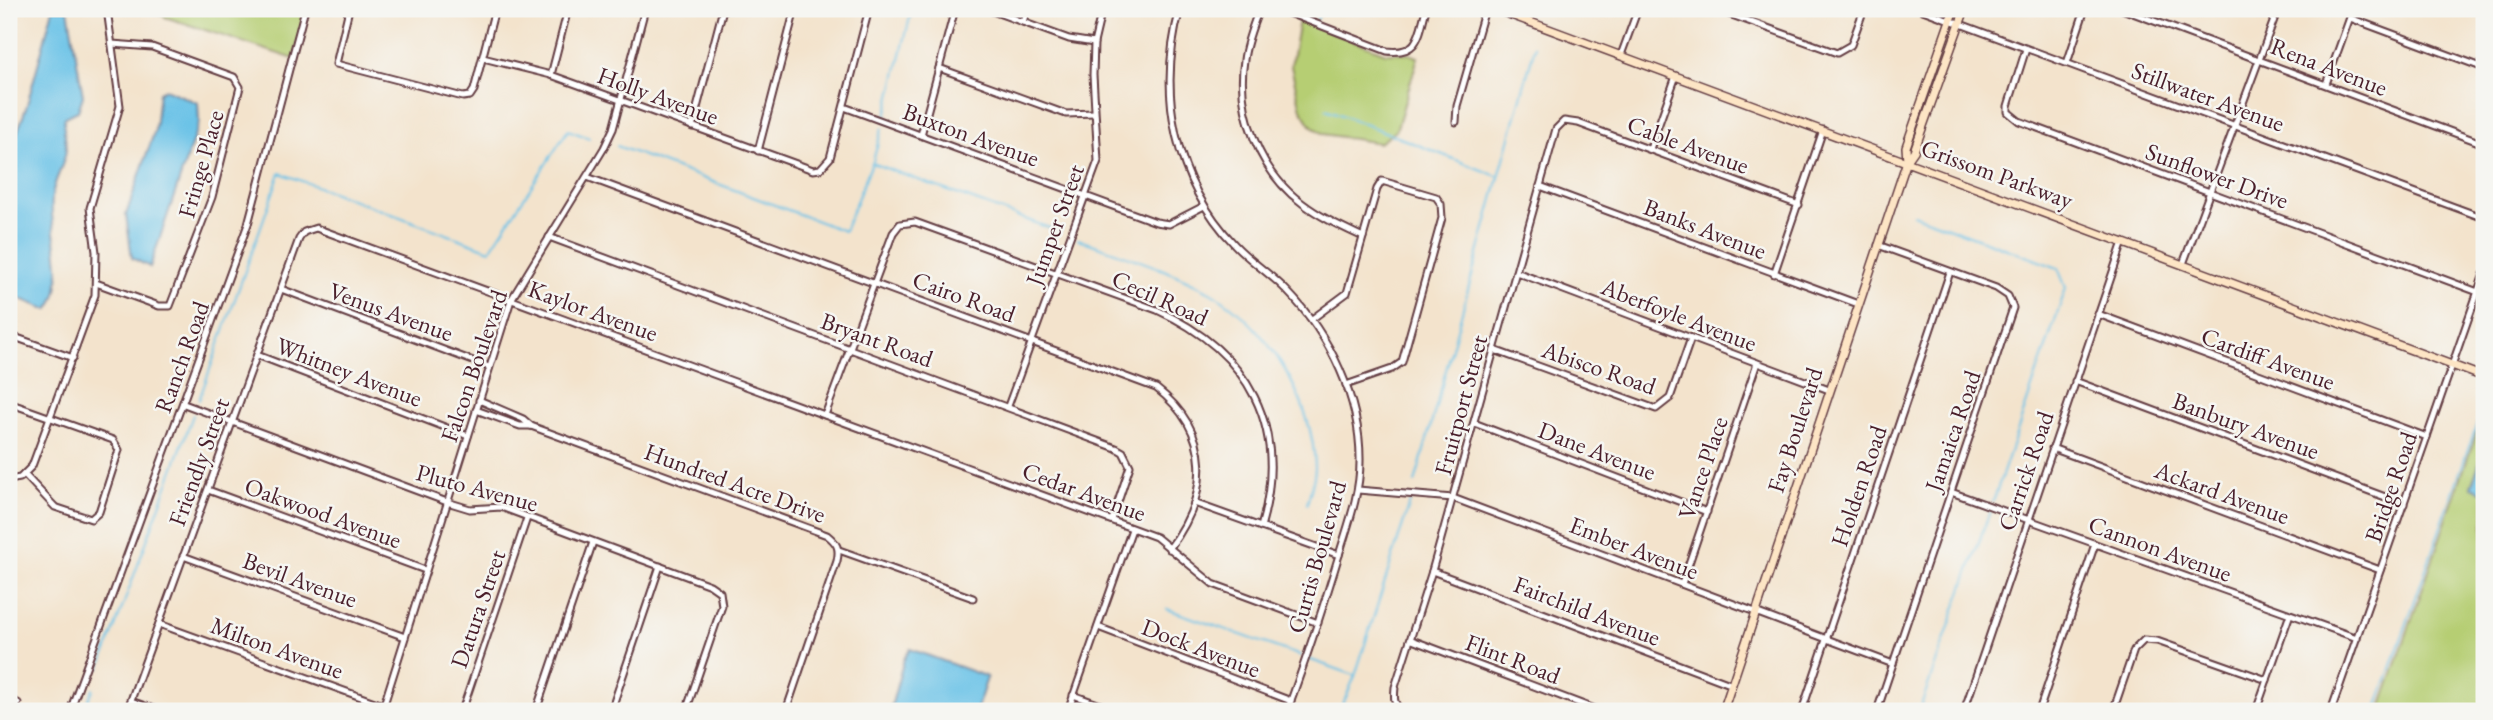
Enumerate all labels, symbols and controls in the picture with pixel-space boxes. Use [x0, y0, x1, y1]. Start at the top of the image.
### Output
street label: Rena Avenue [2266, 30, 2392, 103]
street label: Stillwater Avenue [2128, 55, 2289, 139]
street label: Holly Avenue [593, 59, 723, 132]
street label: Buxton Avenue [899, 96, 1044, 174]
street label: Fringe Place [170, 106, 231, 221]
street label: Cable Avenue [1623, 108, 1753, 181]
street label: Grissom Parkway [1917, 132, 2078, 215]
street label: Sunflower Drive [2142, 135, 2293, 216]
street label: Jumper Street [1018, 159, 1091, 292]
street label: Banks Avenue [1639, 191, 1771, 266]
street label: Cecil Road [1107, 263, 1214, 333]
street label: Cairo Road [908, 264, 1021, 330]
street label: Aberfoyle Avenue [1596, 270, 1761, 358]
street label: Kaylor Avenue [524, 273, 662, 348]
street label: Venus Avenue [325, 275, 457, 348]
street label: Falcon Boulevard [433, 285, 514, 446]
street label: Ranch Road [147, 296, 216, 417]
street label: Bryant Road [817, 305, 938, 374]
street label: Cardiff Avenue [2197, 320, 2339, 397]
street label: Whitney Avenue [272, 329, 427, 414]
street label: Fruitport Street [1427, 331, 1494, 478]
street label: Abisco Road [1537, 333, 1661, 402]
street label: Fay Boulevard [1760, 363, 1830, 496]
street label: Jamaica Road [1917, 365, 1988, 497]
street label: Banbury Avenue [2169, 385, 2324, 466]
street label: Friendly Street [161, 393, 236, 530]
street label: Carrick Road [1991, 406, 2061, 535]
street label: Vance Place [1671, 412, 1735, 523]
street label: Dane Avenue [1534, 414, 1660, 487]
street label: Holden Road [1823, 420, 1894, 550]
street label: Bridge Road [2357, 427, 2424, 546]
street label: Hundred Acre Drive [640, 435, 830, 530]
street label: Ackard Avenue [2150, 453, 2294, 531]
street label: Cedar Avenue [1018, 455, 1150, 528]
street label: Pluto Avenue [413, 456, 541, 519]
street label: Oakwood Avenue [241, 470, 406, 555]
street label: Curtis Boulevard [1280, 476, 1353, 637]
street label: Cannon Avenue [2084, 508, 2236, 589]
street label: Ember Avenue [1565, 509, 1703, 586]
street label: Bevil Avenue [239, 545, 362, 614]
street label: Datura Street [443, 545, 512, 672]
street label: Fairchild Avenue [1509, 568, 1665, 653]
street label: Milton Avenue [207, 609, 348, 686]
street label: Dock Avenue [1137, 611, 1265, 684]
street label: Flint Road [1461, 626, 1566, 691]

